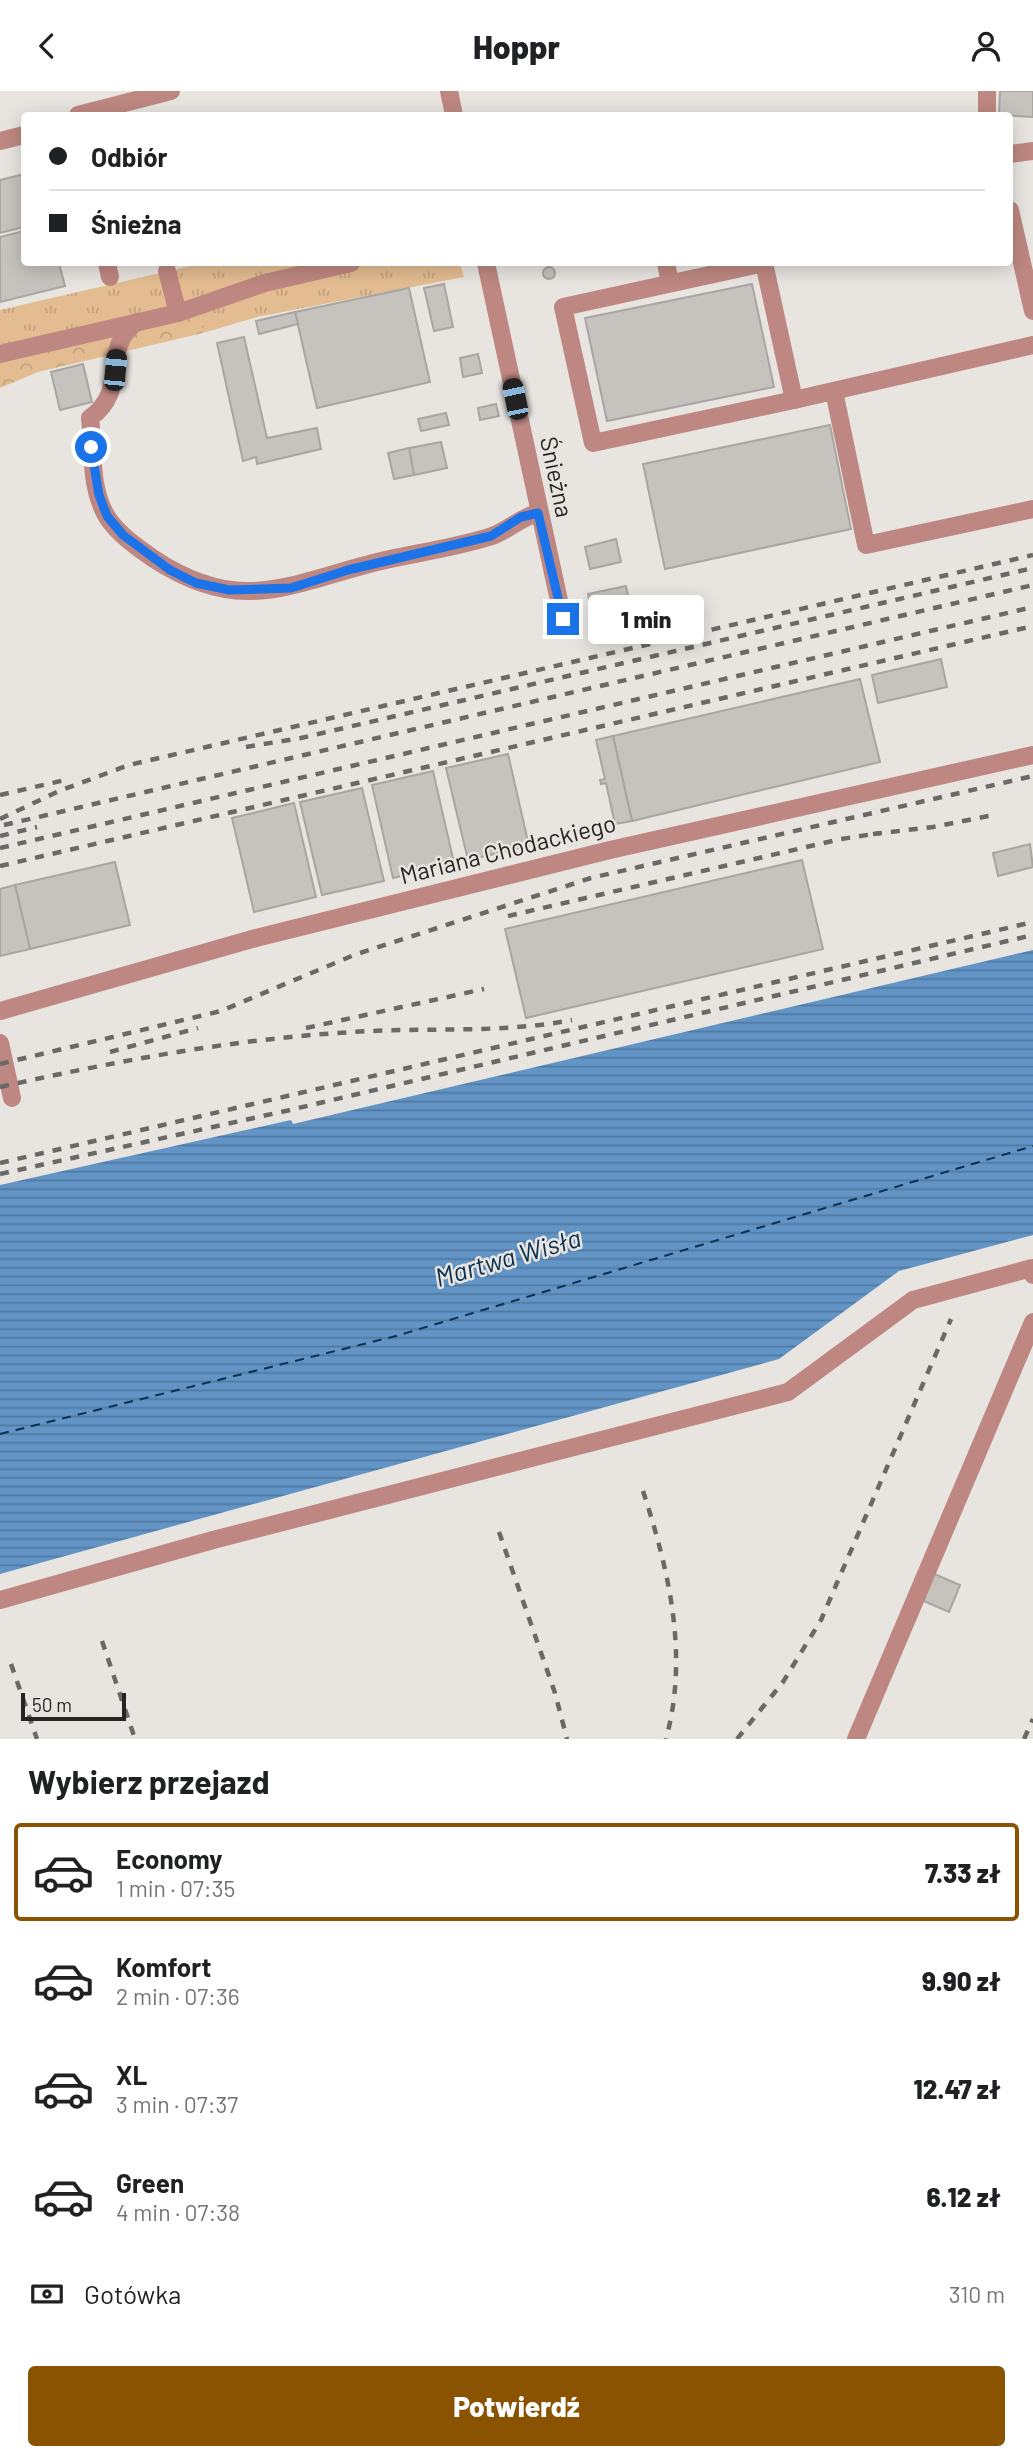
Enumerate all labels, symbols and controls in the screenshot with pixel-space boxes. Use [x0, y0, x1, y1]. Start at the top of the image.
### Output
icon: back [28, 27, 66, 65]
text: Hoppr [473, 27, 560, 65]
icon: person [967, 27, 1005, 65]
text: Odbiór [91, 141, 167, 172]
text: Śnieżna [91, 208, 181, 239]
car [103, 348, 128, 392]
car [501, 376, 530, 422]
route start [75, 431, 107, 463]
street label: Śnieżna [535, 434, 580, 520]
callout: 1 min [588, 595, 703, 643]
route end [547, 603, 579, 635]
text: 1 min [621, 605, 671, 633]
street label: Mariana Chodackiego [397, 808, 619, 889]
water label: Martwa Wisła [431, 1221, 584, 1292]
scale bar [21, 1690, 126, 1722]
text: 50 m [32, 1693, 72, 1716]
text: Wybierz przejazd [28, 1762, 270, 1800]
icon: car [32, 1841, 95, 1904]
text: Economy [116, 1843, 222, 1874]
text: 7.33 zł [925, 1857, 1001, 1888]
text: 1 min · 07:35 [116, 1874, 235, 1902]
icon: car [32, 1949, 95, 2012]
text: Komfort [116, 1951, 211, 1982]
text: 9.90 zł [922, 1965, 1001, 1996]
text: 2 min · 07:36 [116, 1982, 240, 2010]
icon: car [32, 2057, 95, 2120]
text: XL [116, 2059, 147, 2090]
text: 12.47 zł [914, 2073, 1001, 2104]
text: 3 min · 07:37 [116, 2090, 238, 2118]
icon: car [32, 2165, 95, 2228]
text: Green [116, 2167, 184, 2198]
text: 6.12 zł [926, 2181, 1001, 2212]
text: 4 min · 07:38 [116, 2198, 240, 2226]
icon: cash [28, 2275, 66, 2313]
text: Gotówka [84, 2278, 181, 2309]
text: 310 m [949, 2280, 1005, 2308]
button: Potwierdź [28, 2366, 1005, 2446]

